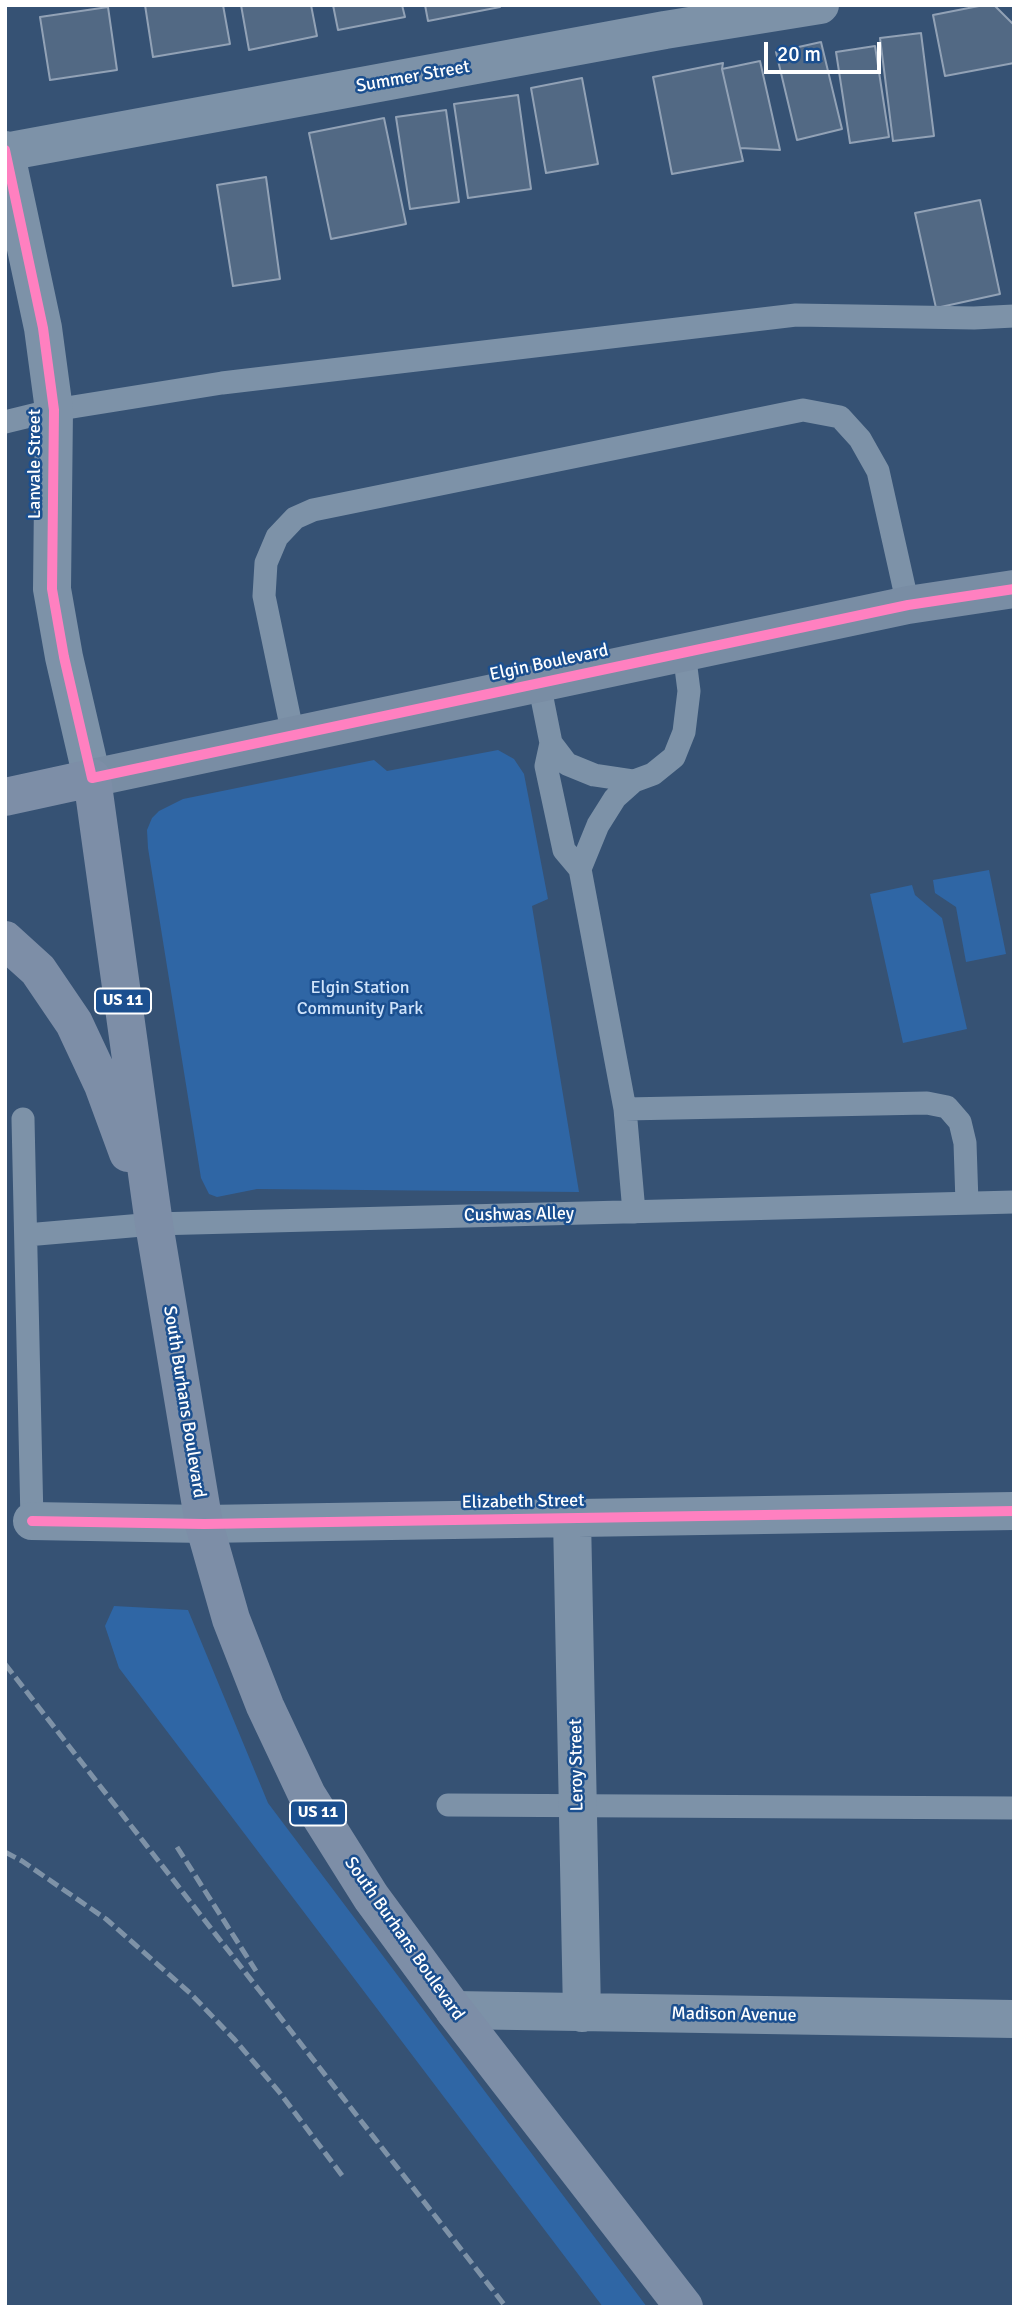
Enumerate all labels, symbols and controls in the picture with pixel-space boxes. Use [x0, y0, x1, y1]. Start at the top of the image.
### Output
scale bar [767, 28, 884, 72]
text: 20 m [777, 41, 821, 67]
street label: Summer Street [354, 56, 472, 98]
street label: Lanvale Street [24, 409, 46, 519]
street label: Elgin Boulevard [488, 640, 610, 686]
park label: Elgin Station Community Park [297, 977, 423, 1020]
road number: US 11 [95, 988, 151, 1014]
street label: Cushwas Alley [464, 1203, 574, 1227]
street label: South Burhans Boulevard [158, 1304, 210, 1500]
street label: Elizabeth Street [461, 1490, 585, 1514]
street label: Leroy Street [565, 1719, 589, 1811]
road number: US 11 [290, 1800, 346, 1826]
street label: South Burhans Boulevard [339, 1853, 469, 2025]
street label: Madison Avenue [671, 2003, 797, 2027]

